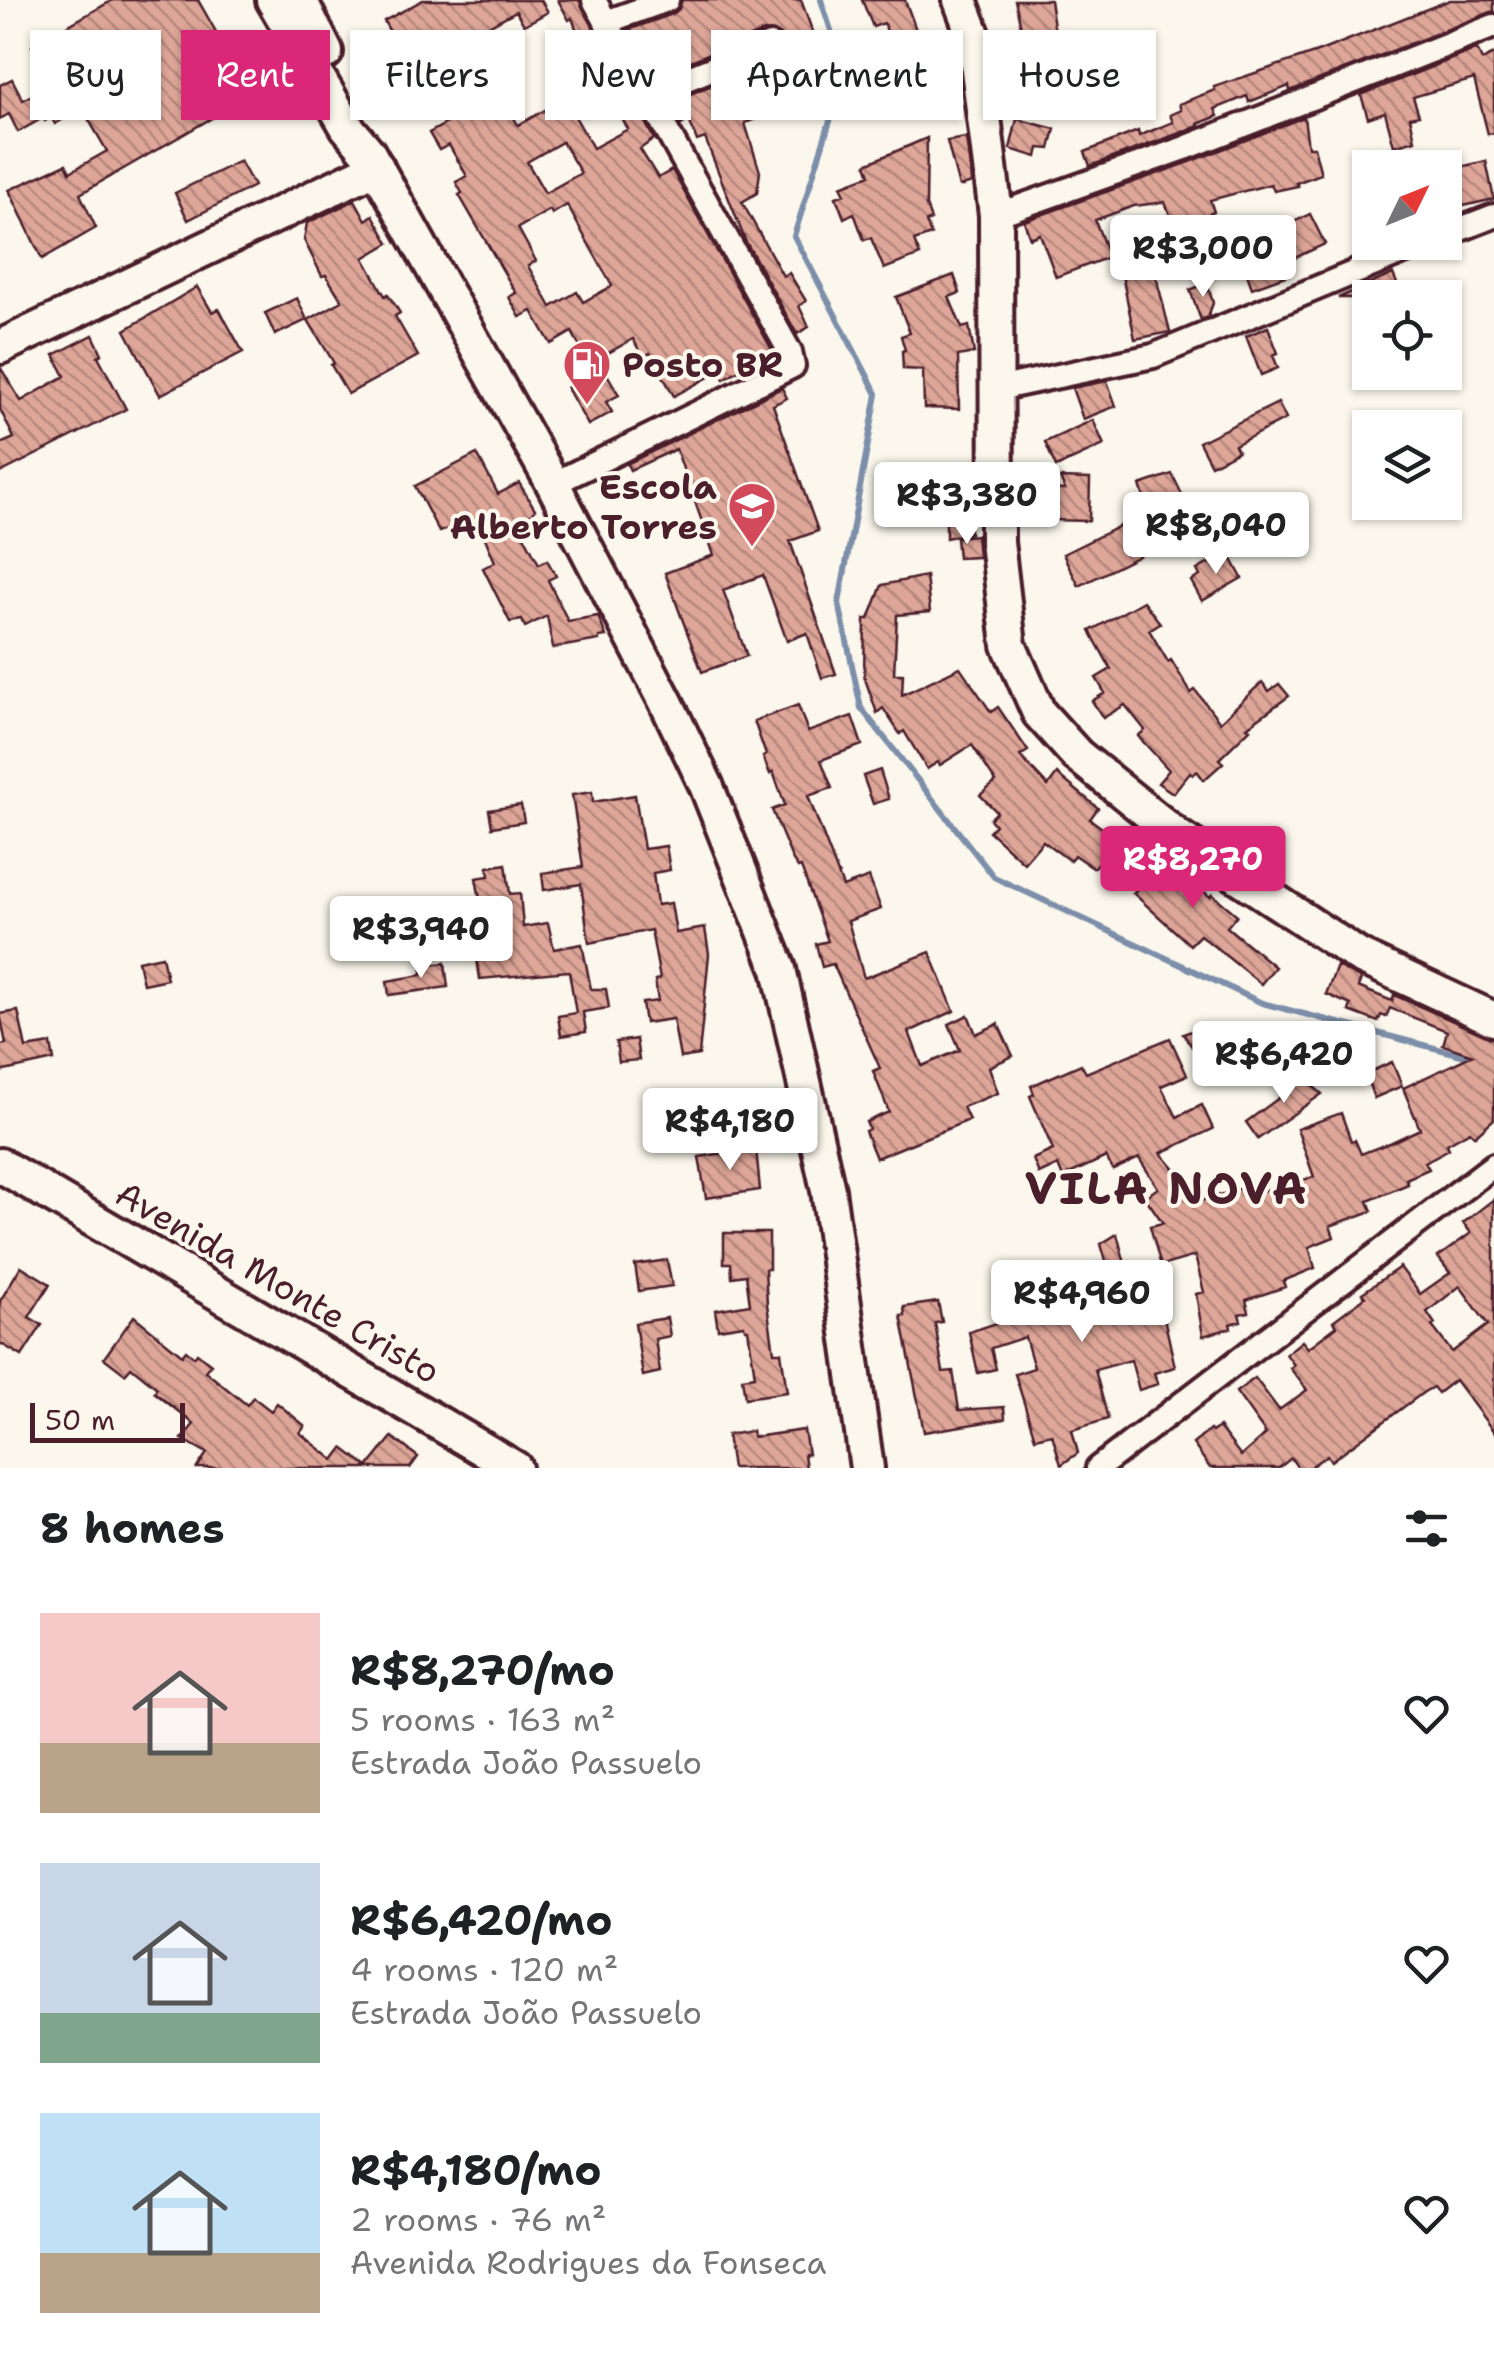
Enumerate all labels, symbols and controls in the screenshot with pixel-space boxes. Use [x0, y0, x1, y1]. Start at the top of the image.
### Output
chip: Buy [30, 30, 161, 120]
chip: Rent [181, 30, 330, 120]
chip: Filters [350, 30, 525, 120]
chip: New [545, 30, 691, 120]
chip: Apartment [711, 30, 963, 120]
chip: House [983, 30, 1156, 120]
north arrow [1352, 150, 1462, 260]
map controls [1352, 150, 1462, 520]
pin: R$3,000 [1111, 215, 1295, 300]
text: R$3,000 [1132, 226, 1274, 269]
button: locate [1352, 280, 1462, 390]
fuel station icon: Posto BR [561, 338, 613, 406]
place label: Posto BR [622, 341, 784, 388]
button: layers [1352, 410, 1462, 520]
pin: R$3,380 [875, 462, 1059, 547]
place label: Escola Alberto Torres [450, 463, 717, 550]
text: R$3,380 [896, 473, 1038, 516]
school or university icon: Escola Alberto Torres [726, 480, 778, 548]
pin: R$8,040 [1124, 492, 1308, 577]
text: R$8,040 [1145, 503, 1287, 546]
pin: R$8,270 [1101, 826, 1285, 911]
text: R$8,270 [1123, 837, 1263, 880]
pin: R$3,940 [329, 896, 513, 981]
text: R$3,940 [352, 907, 490, 950]
pin: R$6,420 [1192, 1021, 1376, 1106]
text: R$6,420 [1214, 1032, 1354, 1075]
pin: R$4,180 [638, 1088, 822, 1173]
text: R$4,180 [665, 1099, 795, 1142]
district label: VILA NOVA [1025, 1158, 1309, 1218]
street label: Avenida Monte Cristo [107, 1170, 449, 1394]
pin: R$4,960 [990, 1260, 1174, 1345]
text: R$4,960 [1013, 1271, 1151, 1314]
scale bar [30, 1398, 185, 1442]
text: 50 m [45, 1401, 115, 1439]
text: 8 homes [40, 1500, 225, 1556]
icon: filters [1399, 1501, 1454, 1556]
text: R$8,270/mo [350, 1642, 615, 1698]
icon: home [120, 1653, 240, 1773]
icon: heart [1399, 1686, 1454, 1741]
text: 5 rooms · 163 m² [350, 1698, 615, 1741]
text: Estrada João Passuelo [350, 1741, 702, 1784]
text: R$6,420/mo [350, 1892, 612, 1948]
icon: home [120, 1903, 240, 2023]
icon: heart [1399, 1936, 1454, 1991]
text: 4 rooms · 120 m² [350, 1948, 618, 1991]
text: Estrada João Passuelo [350, 1991, 702, 2034]
text: R$4,180/mo [350, 2142, 602, 2198]
icon: home [120, 2153, 240, 2273]
icon: heart [1399, 2186, 1454, 2241]
text: 2 rooms · 76 m² [350, 2198, 606, 2241]
text: Avenida Rodrigues da Fonseca [350, 2241, 826, 2284]

